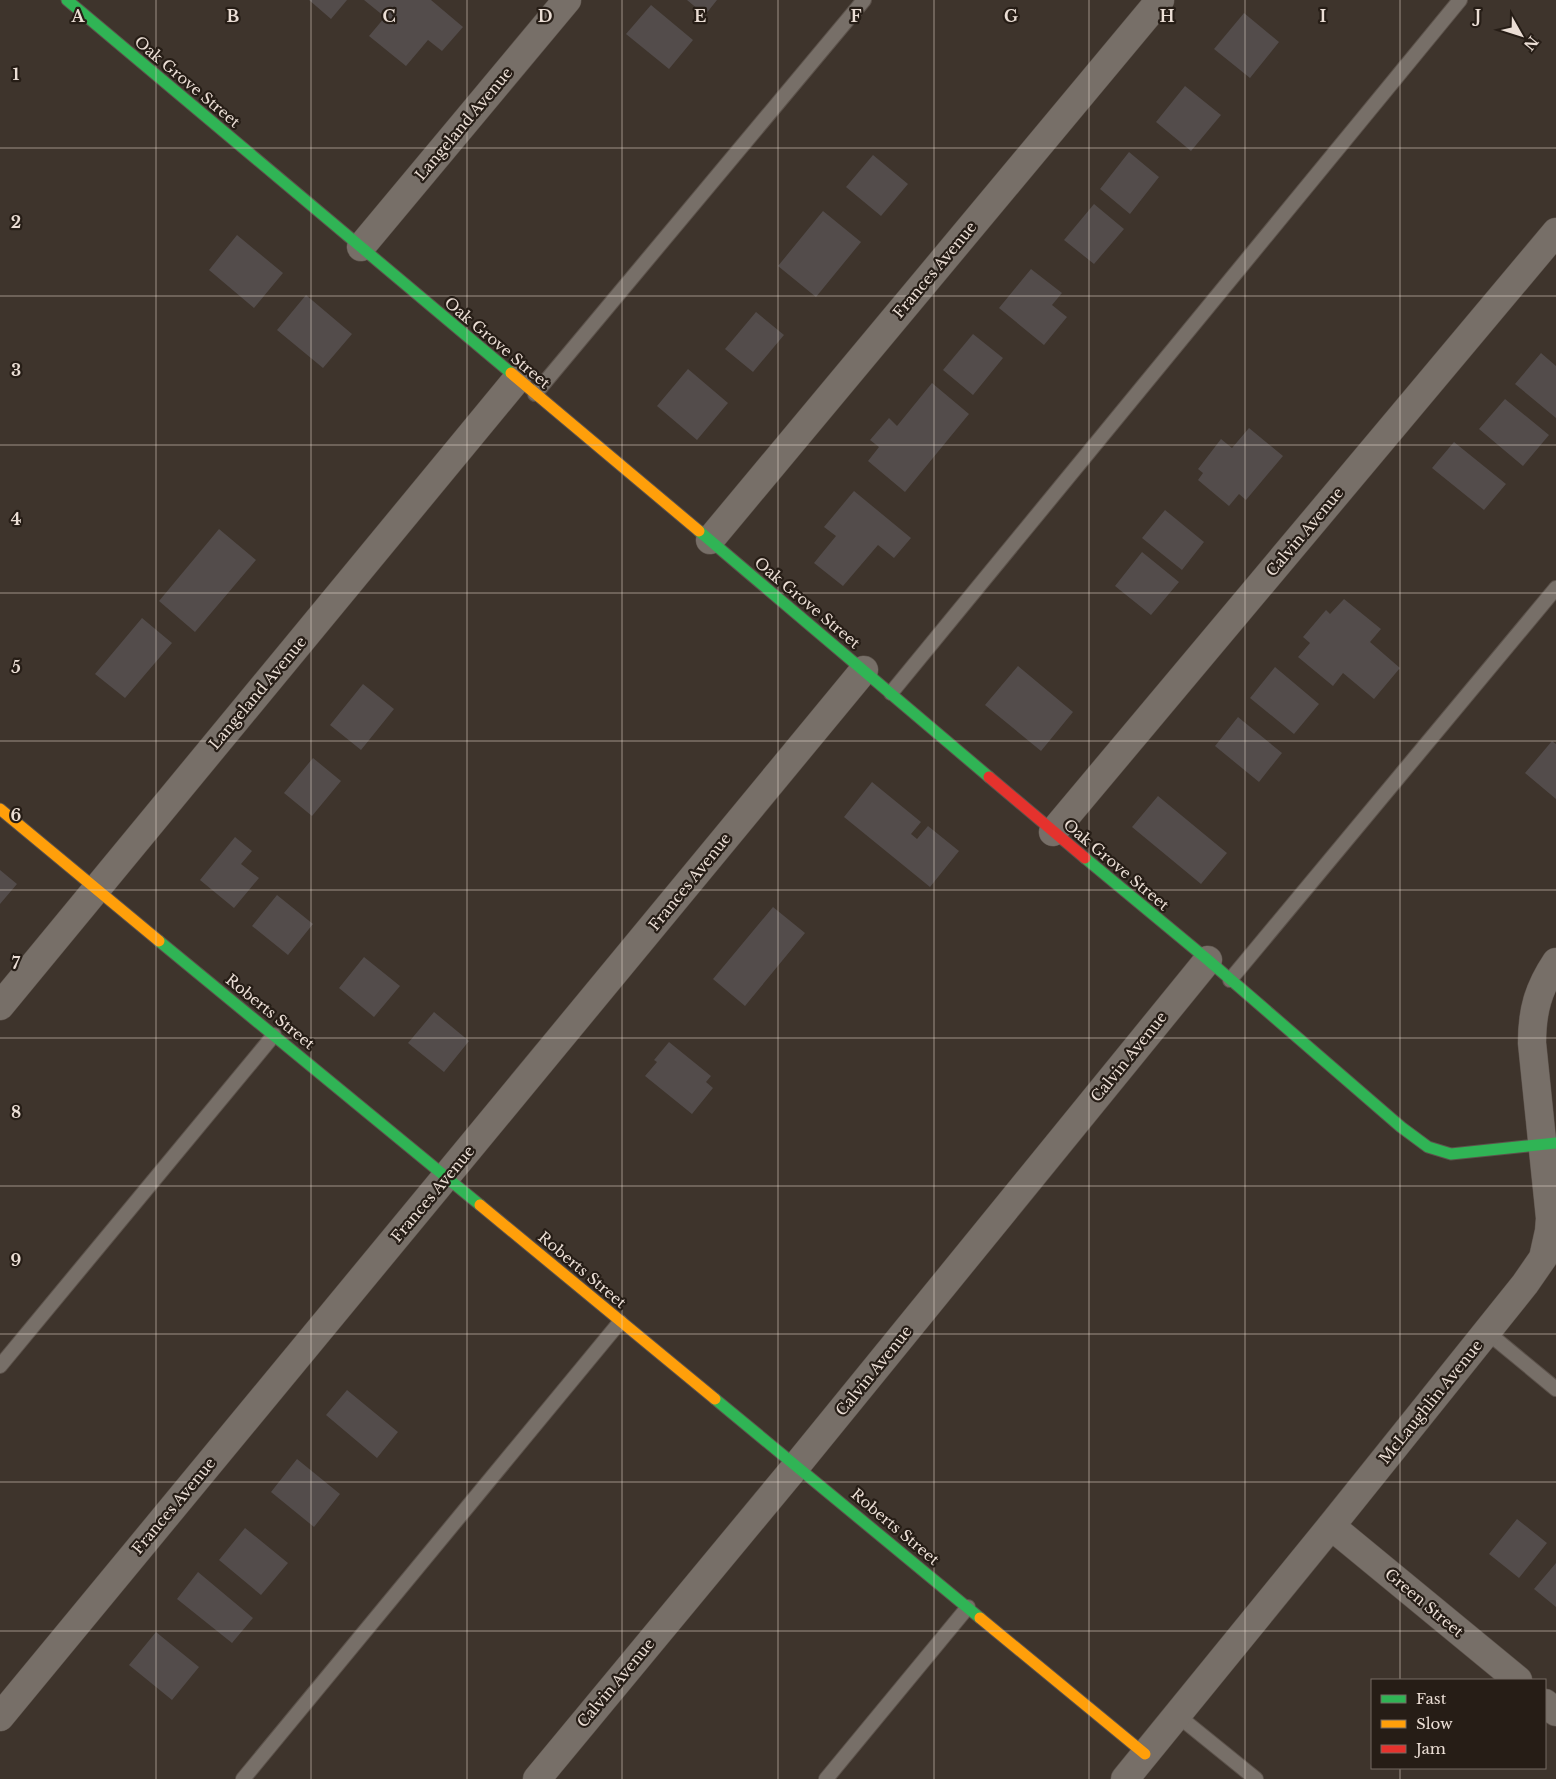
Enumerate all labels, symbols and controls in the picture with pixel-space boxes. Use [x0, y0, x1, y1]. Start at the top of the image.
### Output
text: A [71, 6, 86, 26]
text: B [227, 6, 240, 26]
text: C [382, 6, 396, 26]
text: D [538, 6, 552, 26]
text: E [694, 6, 706, 26]
text: F [850, 6, 862, 26]
text: G [1004, 6, 1018, 26]
text: H [1159, 6, 1175, 26]
text: I [1320, 6, 1327, 26]
text: J [1472, 6, 1481, 26]
north arrow [1496, 10, 1546, 60]
street label: Oak Grove Street [131, 32, 244, 132]
text: N [1520, 32, 1542, 54]
street label: Langeland Avenue [411, 63, 516, 184]
text: 1 [13, 64, 20, 84]
text: 2 [11, 212, 21, 232]
street label: Frances Avenue [889, 218, 980, 322]
street label: Oak Grove Street [441, 293, 554, 393]
text: 3 [11, 360, 21, 380]
street label: Calvin Avenue [1262, 483, 1347, 580]
text: 4 [11, 509, 21, 529]
street label: Oak Grove Street [751, 553, 864, 653]
street label: Langeland Avenue [205, 632, 310, 753]
text: 5 [11, 657, 21, 677]
text: 6 [11, 805, 22, 825]
street label: Oak Grove Street [1060, 815, 1173, 915]
street label: Frances Avenue [644, 829, 735, 934]
text: 7 [12, 953, 21, 973]
street label: Roberts Street [222, 970, 319, 1053]
street label: Calvin Avenue [1086, 1008, 1171, 1106]
text: 8 [11, 1102, 21, 1122]
street label: Frances Avenue [387, 1142, 478, 1246]
street label: Roberts Street [534, 1227, 630, 1312]
text: 9 [11, 1250, 22, 1270]
street label: Calvin Avenue [831, 1322, 916, 1420]
street label: McLaughlin Avenue [1375, 1336, 1486, 1467]
street label: Frances Avenue [128, 1454, 219, 1558]
street label: Roberts Street [847, 1484, 943, 1569]
street label: Green Street [1381, 1564, 1468, 1641]
street label: Calvin Avenue [573, 1634, 658, 1731]
legend [1371, 1679, 1546, 1769]
text: Fast [1416, 1689, 1447, 1708]
text: Slow [1416, 1714, 1453, 1733]
text: Jam [1414, 1739, 1446, 1758]

